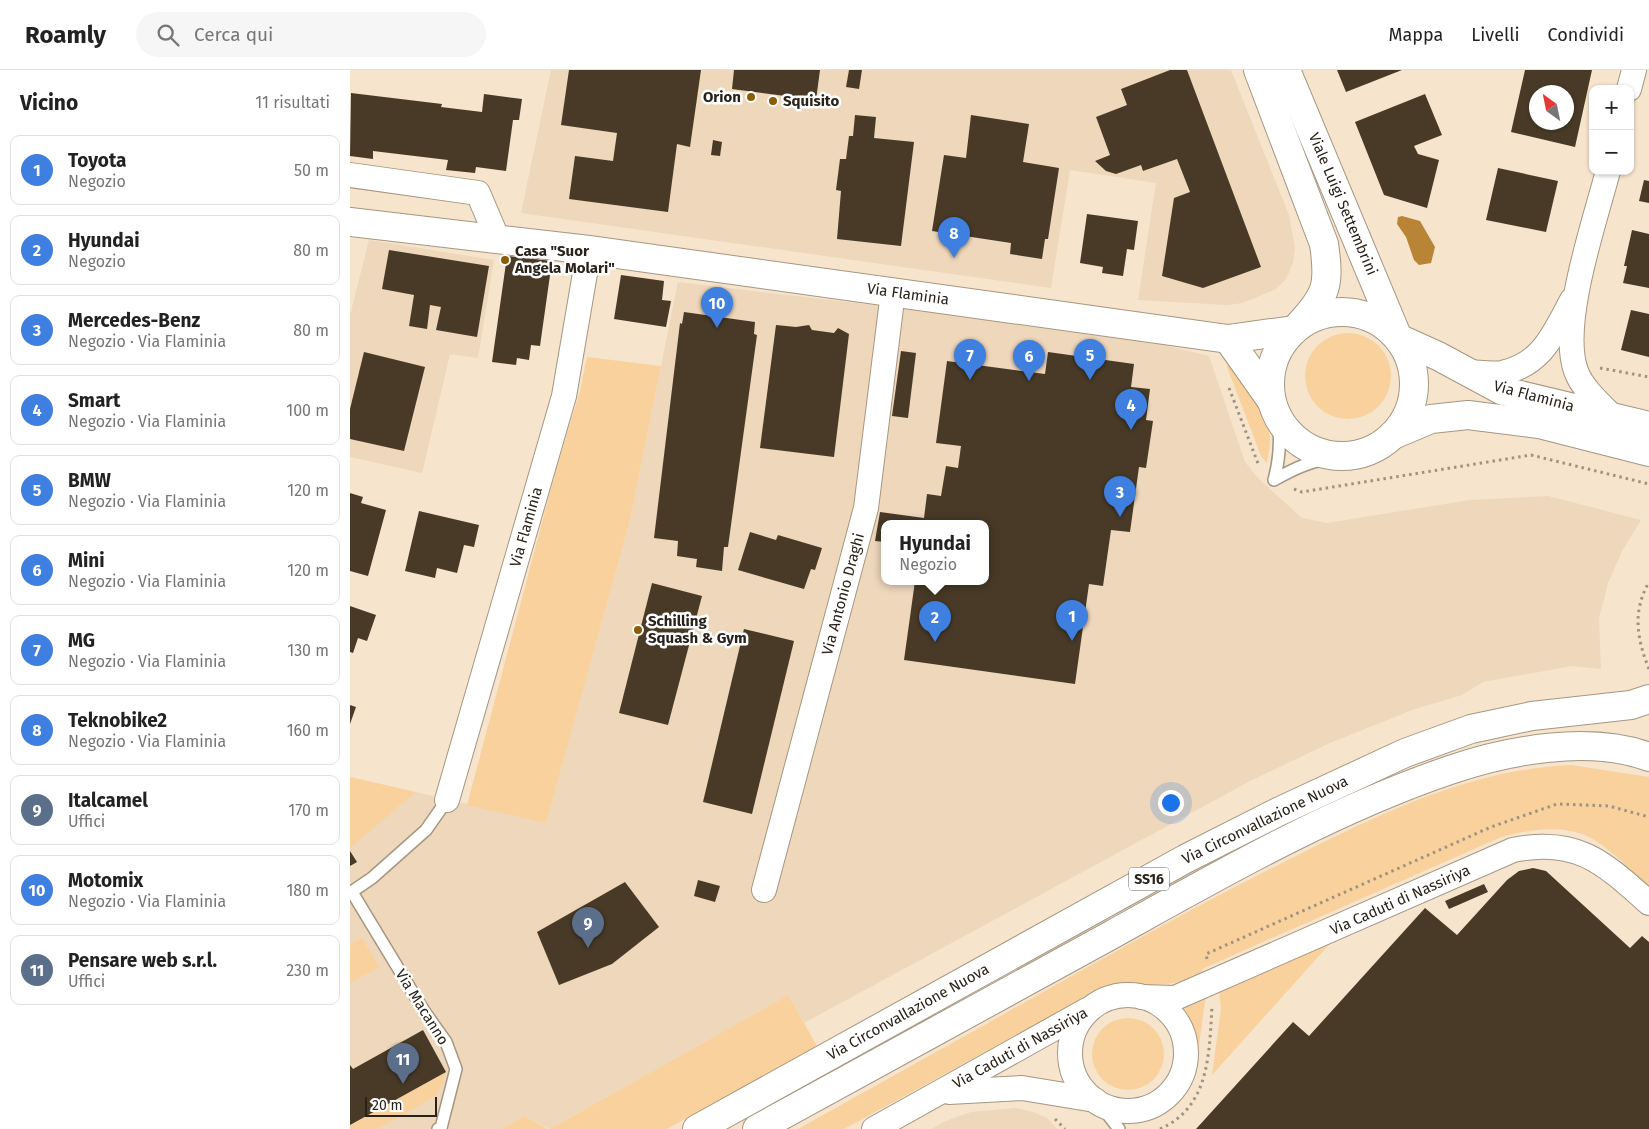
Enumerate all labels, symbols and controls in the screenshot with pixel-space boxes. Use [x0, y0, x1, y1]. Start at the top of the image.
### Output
search box [136, 12, 486, 57]
text: Roamly [25, 21, 106, 49]
icon: search [154, 21, 182, 49]
text: Cerca qui [194, 23, 273, 46]
text: Mappa [1389, 24, 1443, 46]
text: Livelli [1471, 24, 1520, 46]
text: Condividi [1548, 24, 1624, 46]
north arrow [1529, 85, 1574, 130]
map controls [1589, 85, 1634, 175]
button: + [1589, 85, 1634, 130]
place label: Orion [703, 88, 741, 106]
text: Vicino [20, 90, 78, 116]
marker: Orion [745, 91, 757, 103]
place label: Squisito [783, 92, 839, 110]
text: 11 risultati [255, 93, 330, 112]
marker: Squisito [767, 95, 779, 107]
street label: Viale Luigi Settembrini [1305, 130, 1381, 278]
button: − [1589, 130, 1634, 175]
text: Toyota [68, 149, 126, 172]
text: 1 [33, 161, 41, 180]
text: 50 m [294, 161, 329, 180]
text: Negozio [68, 172, 126, 191]
pin: 8 [938, 217, 970, 258]
text: Hyundai [68, 229, 140, 252]
text: 2 [33, 241, 41, 260]
text: 80 m [293, 241, 329, 260]
place label: Casa "Suor Angela Molari" [514, 242, 615, 277]
text: Negozio [68, 252, 126, 271]
marker: Casa "Suor Angela Molari" [499, 254, 511, 266]
street label: Via Flaminia [866, 279, 950, 309]
pin: 10 [701, 287, 733, 328]
text: Mercedes-Benz [68, 309, 200, 332]
text: 3 [33, 321, 41, 340]
text: 80 m [293, 321, 329, 340]
text: Negozio · Via Flaminia [68, 332, 226, 351]
pin: 7 [954, 339, 986, 380]
pin: 5 [1074, 339, 1106, 380]
pin: 6 [1013, 340, 1045, 381]
street label: Via Flaminia [1492, 377, 1576, 415]
text: Smart [68, 389, 120, 412]
pin: 4 [1115, 389, 1147, 430]
text: 4 [32, 401, 42, 420]
text: 100 m [286, 401, 329, 420]
text: Negozio · Via Flaminia [68, 412, 226, 431]
text: BMW [68, 469, 111, 492]
pin: 3 [1104, 476, 1136, 517]
text: 5 [33, 481, 41, 500]
text: 120 m [287, 481, 329, 500]
street label: Via Flaminia [506, 485, 546, 569]
text: Negozio · Via Flaminia [68, 492, 226, 511]
popup [881, 520, 989, 585]
street label: Via Antonio Draghi [818, 531, 868, 657]
text: Hyundai [899, 532, 971, 555]
text: Mini [68, 549, 105, 572]
text: Negozio [899, 555, 957, 574]
text: 6 [32, 561, 42, 580]
text: 120 m [287, 561, 329, 580]
text: Negozio · Via Flaminia [68, 572, 226, 591]
pin: 1 [1056, 600, 1088, 641]
pin: 2 [919, 601, 951, 642]
place label: Schilling Squash & Gym [648, 612, 747, 647]
marker: Schilling Squash & Gym [632, 624, 644, 636]
text: MG [68, 629, 95, 652]
text: 7 [33, 641, 41, 660]
text: 130 m [287, 641, 329, 660]
text: Negozio · Via Flaminia [68, 652, 226, 671]
text: Teknobike2 [68, 709, 167, 732]
text: 8 [32, 721, 42, 740]
text: 160 m [287, 721, 329, 740]
text: Negozio · Via Flaminia [68, 732, 226, 751]
street label: Via Circonvallazione Nuova [1179, 772, 1351, 868]
text: Italcamel [68, 789, 148, 812]
your location [1158, 790, 1184, 816]
text: 9 [33, 801, 41, 820]
text: 170 m [288, 801, 329, 820]
text: Uffici [68, 812, 105, 831]
street label: Via Caduti di Nassiriya [1327, 861, 1473, 939]
road number: SS16 [1129, 868, 1169, 891]
text: Motomix [68, 869, 143, 892]
text: 10 [29, 881, 45, 900]
text: 180 m [286, 881, 329, 900]
text: Negozio · Via Flaminia [68, 892, 226, 911]
pin: 9 [572, 907, 604, 948]
text: Pensare web s.r.l. [68, 949, 217, 972]
street label: Via Circonvallazione Nuova [824, 960, 992, 1064]
text: 11 [30, 961, 44, 980]
text: 230 m [286, 961, 329, 980]
street label: Via Macanno [392, 966, 452, 1048]
text: Uffici [68, 972, 105, 991]
street label: Via Caduti di Nassiriya [949, 1003, 1091, 1093]
pin: 11 [387, 1043, 419, 1084]
scale bar [365, 1094, 438, 1117]
text: 20 m [372, 1097, 402, 1114]

